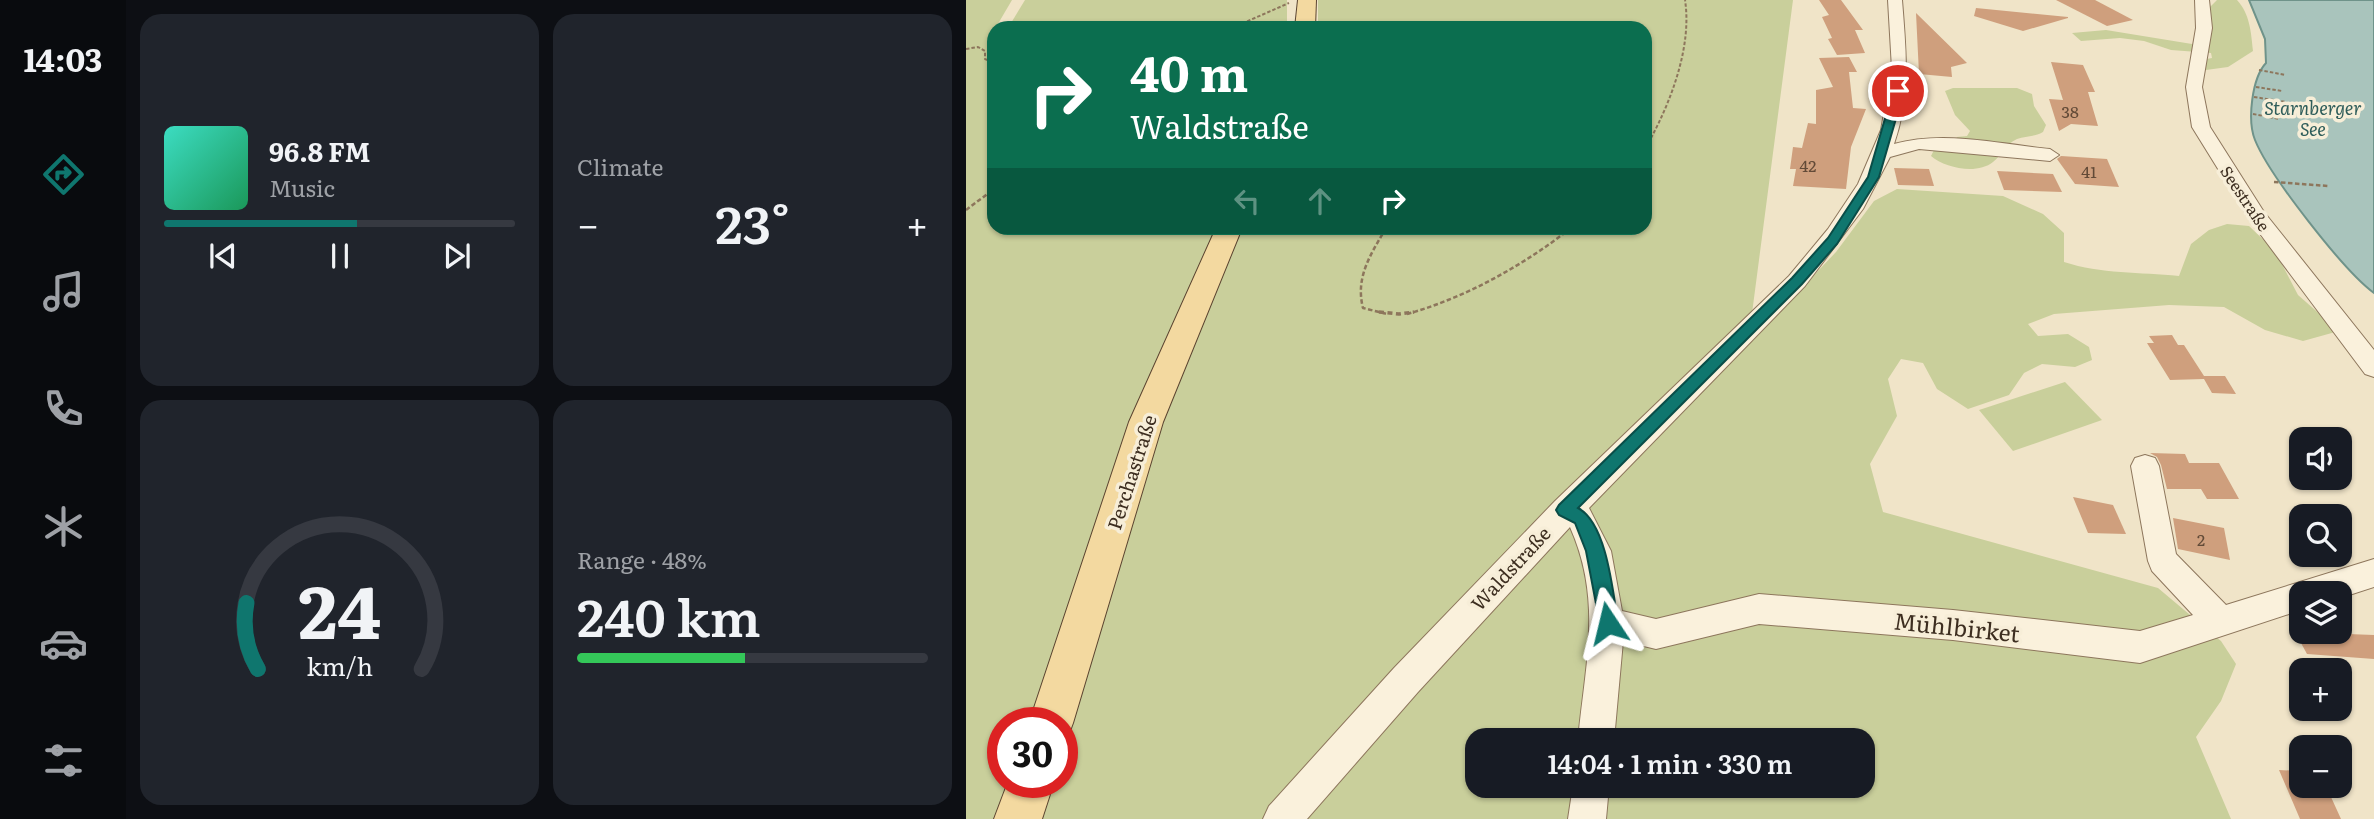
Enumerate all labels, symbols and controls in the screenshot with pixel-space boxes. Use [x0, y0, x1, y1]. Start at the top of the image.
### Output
text: 14:03 [24, 34, 102, 82]
text: 40 m [1130, 34, 1248, 107]
icon: right [1015, 49, 1106, 140]
pin [1868, 61, 1928, 121]
icon: arrive [1879, 72, 1917, 110]
water label: Starnberger See [2264, 94, 2362, 142]
house number: 38 [2061, 99, 2079, 123]
text: Waldstraße [1130, 101, 1309, 149]
text: 96.8 FM [269, 131, 370, 170]
text: Climate [577, 149, 663, 183]
icon: directions [39, 150, 88, 199]
house number: 42 [1800, 153, 1816, 177]
house number: 41 [2081, 159, 2097, 183]
street label: Seestraße [2215, 160, 2277, 236]
text: Music [269, 170, 335, 204]
icon: left [1228, 182, 1266, 220]
icon: ahead [1301, 182, 1339, 220]
icon: right [1374, 182, 1412, 220]
text: 23° [715, 183, 790, 260]
text: − [577, 194, 599, 251]
text: + [906, 194, 928, 251]
icon: previous [204, 237, 242, 275]
icon: pause [321, 237, 359, 275]
icon: next [438, 237, 476, 275]
icon: music [39, 267, 88, 316]
icon: phone [39, 384, 88, 433]
street label: Perchastraße [1099, 411, 1163, 533]
map controls [2289, 427, 2352, 798]
button: sound [2289, 427, 2352, 490]
icon: climate [39, 502, 88, 551]
button: search [2289, 504, 2352, 567]
street label: Waldstraße [1464, 520, 1557, 616]
house number: 2 [2197, 527, 2205, 551]
text: Range · 48% [577, 542, 707, 576]
text: 24 [298, 553, 381, 661]
text: 240 km [577, 576, 761, 653]
button: layers [2289, 581, 2352, 644]
position arrow [1571, 586, 1645, 660]
street label: Mühlbirket [1892, 602, 2022, 650]
icon: car [39, 619, 88, 668]
text: km/h [306, 646, 373, 683]
button: + [2289, 658, 2352, 721]
speed limit sign: 30 [987, 707, 1078, 798]
button: − [2289, 735, 2352, 798]
icon: filters [39, 736, 88, 785]
text: 14:04 · 1 min · 330 m [1547, 743, 1793, 782]

